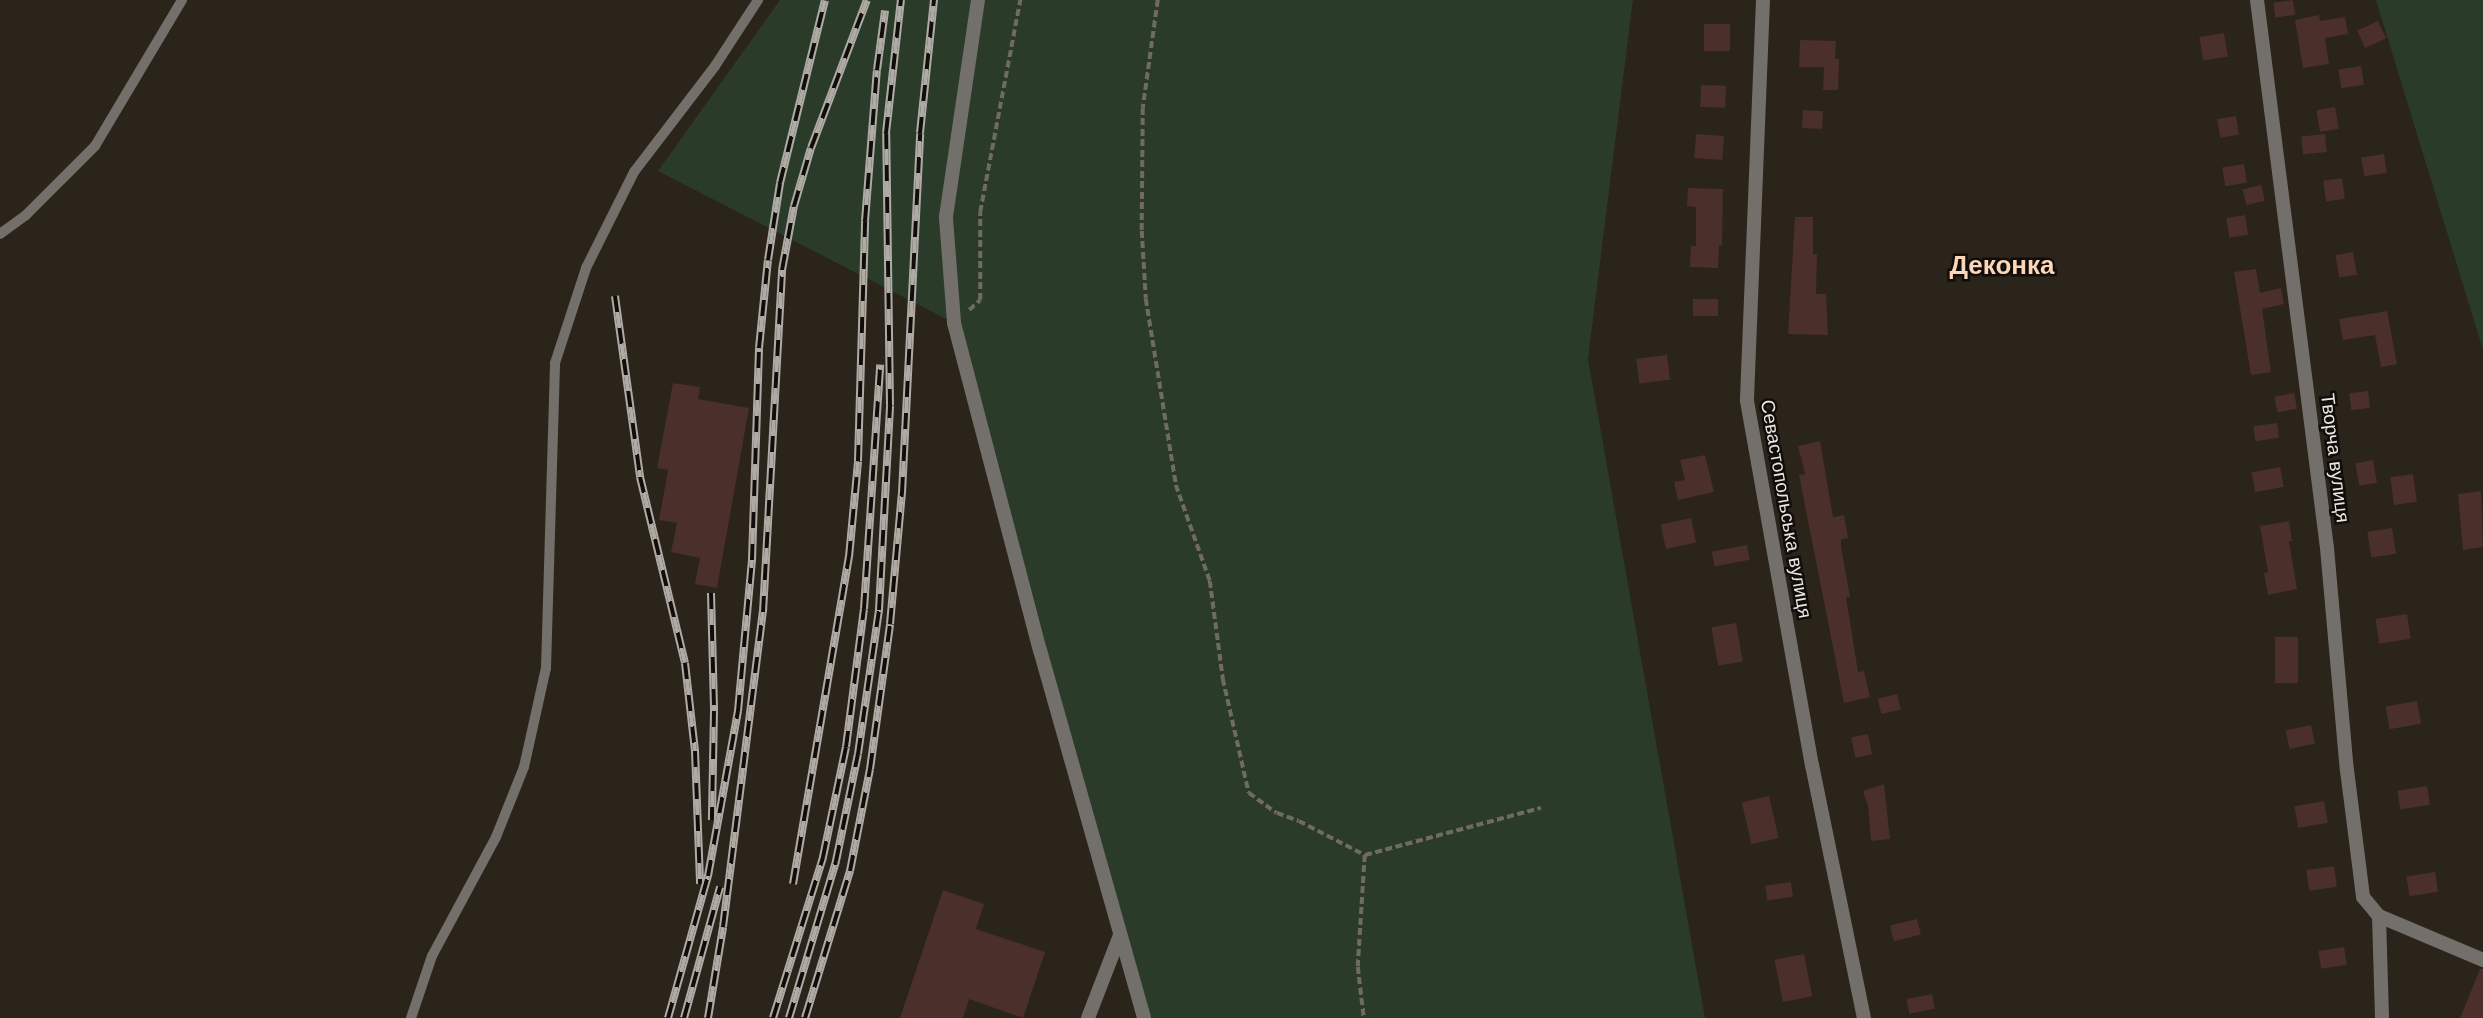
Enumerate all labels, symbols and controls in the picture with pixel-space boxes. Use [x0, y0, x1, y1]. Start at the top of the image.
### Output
district label: Деконка [1949, 250, 2055, 282]
street label: Творча вулиця [2316, 392, 2354, 524]
street label: Севастопольська вулиця [1756, 398, 1816, 620]

